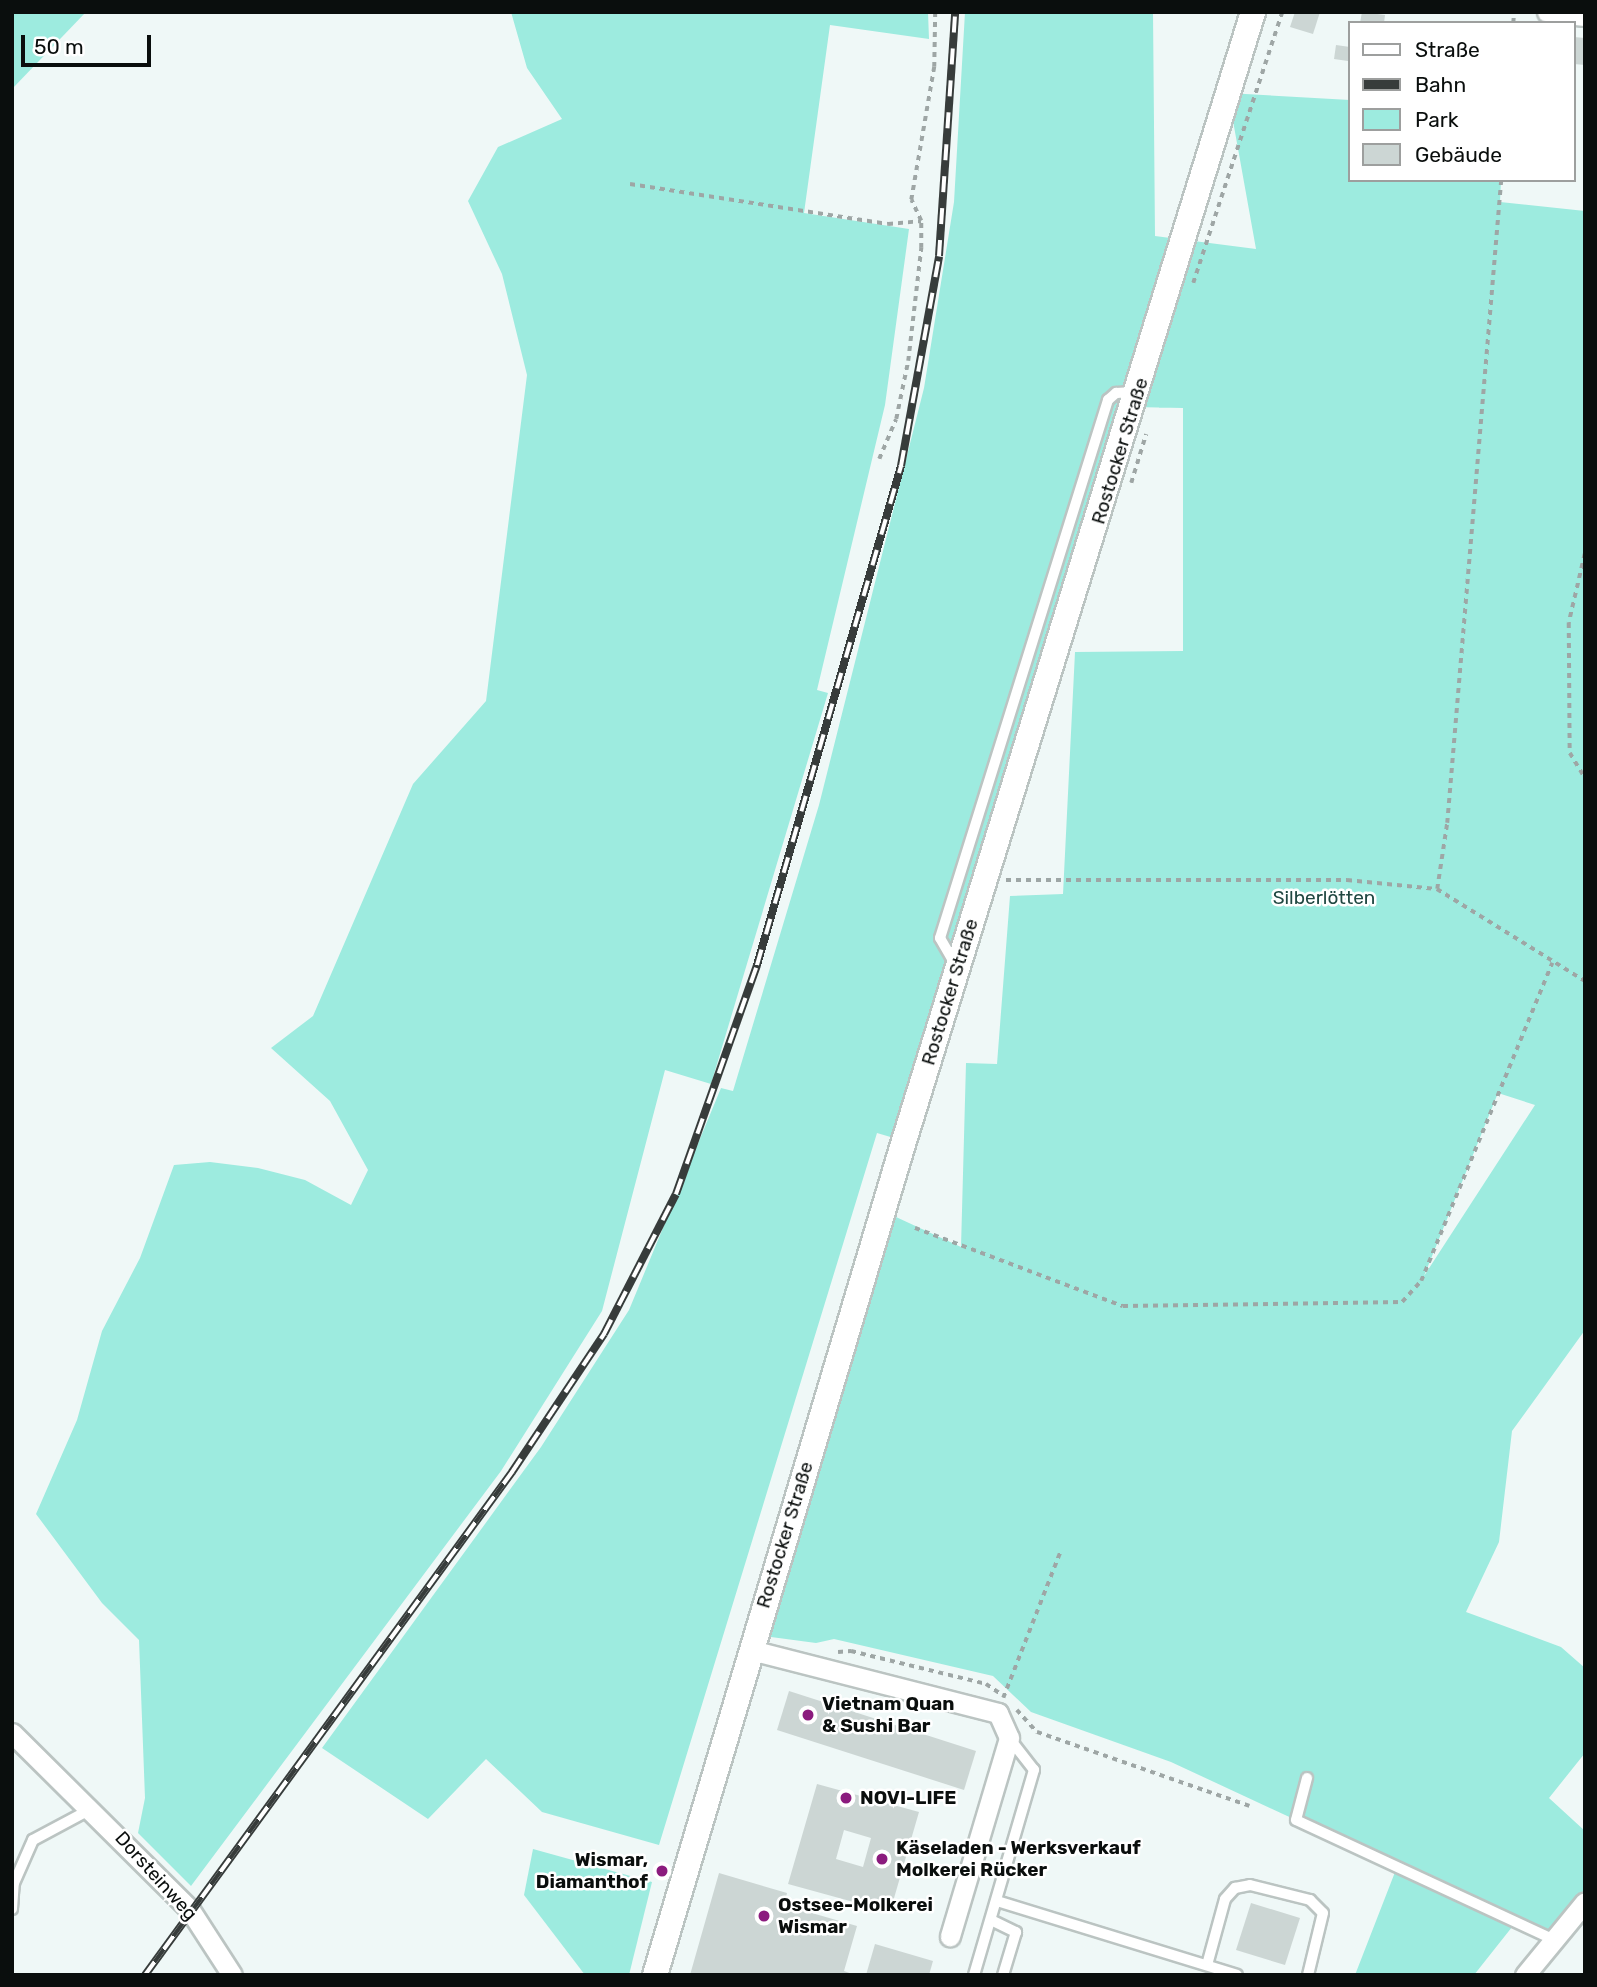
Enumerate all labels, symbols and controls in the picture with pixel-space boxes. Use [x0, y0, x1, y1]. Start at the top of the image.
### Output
scale bar [24, 21, 154, 65]
legend [1348, 21, 1576, 182]
text: 50 m [34, 34, 84, 59]
text: Straße [1415, 37, 1480, 62]
text: Bahn [1415, 72, 1466, 97]
text: Park [1415, 107, 1459, 132]
text: Gebäude [1415, 142, 1502, 167]
street label: Rostocker Straße [1087, 375, 1153, 527]
park label: Silberlötten [1273, 887, 1375, 909]
street label: Rostocker Straße [917, 916, 983, 1068]
street label: Rostocker Straße [752, 1459, 818, 1611]
place label: Vietnam Quan & Sushi Bar [822, 1693, 955, 1737]
marker: Vietnam Quan & Sushi Bar [800, 1707, 816, 1723]
place label: NOVI-LIFE [860, 1787, 956, 1809]
marker: NOVI-LIFE [838, 1790, 854, 1806]
street label: Dorsteinweg [110, 1827, 202, 1925]
place label: Käseladen - Werksverkauf Molkerei Rücker [896, 1837, 1141, 1881]
place label: Wismar, Diamanthof [536, 1849, 648, 1893]
marker: Käseladen - Werksverkauf Molkerei Rücker [874, 1851, 890, 1867]
marker: Wismar, Diamanthof [654, 1863, 670, 1879]
place label: Ostsee-Molkerei Wismar [778, 1894, 933, 1938]
marker: Ostsee-Molkerei Wismar [756, 1908, 772, 1924]

